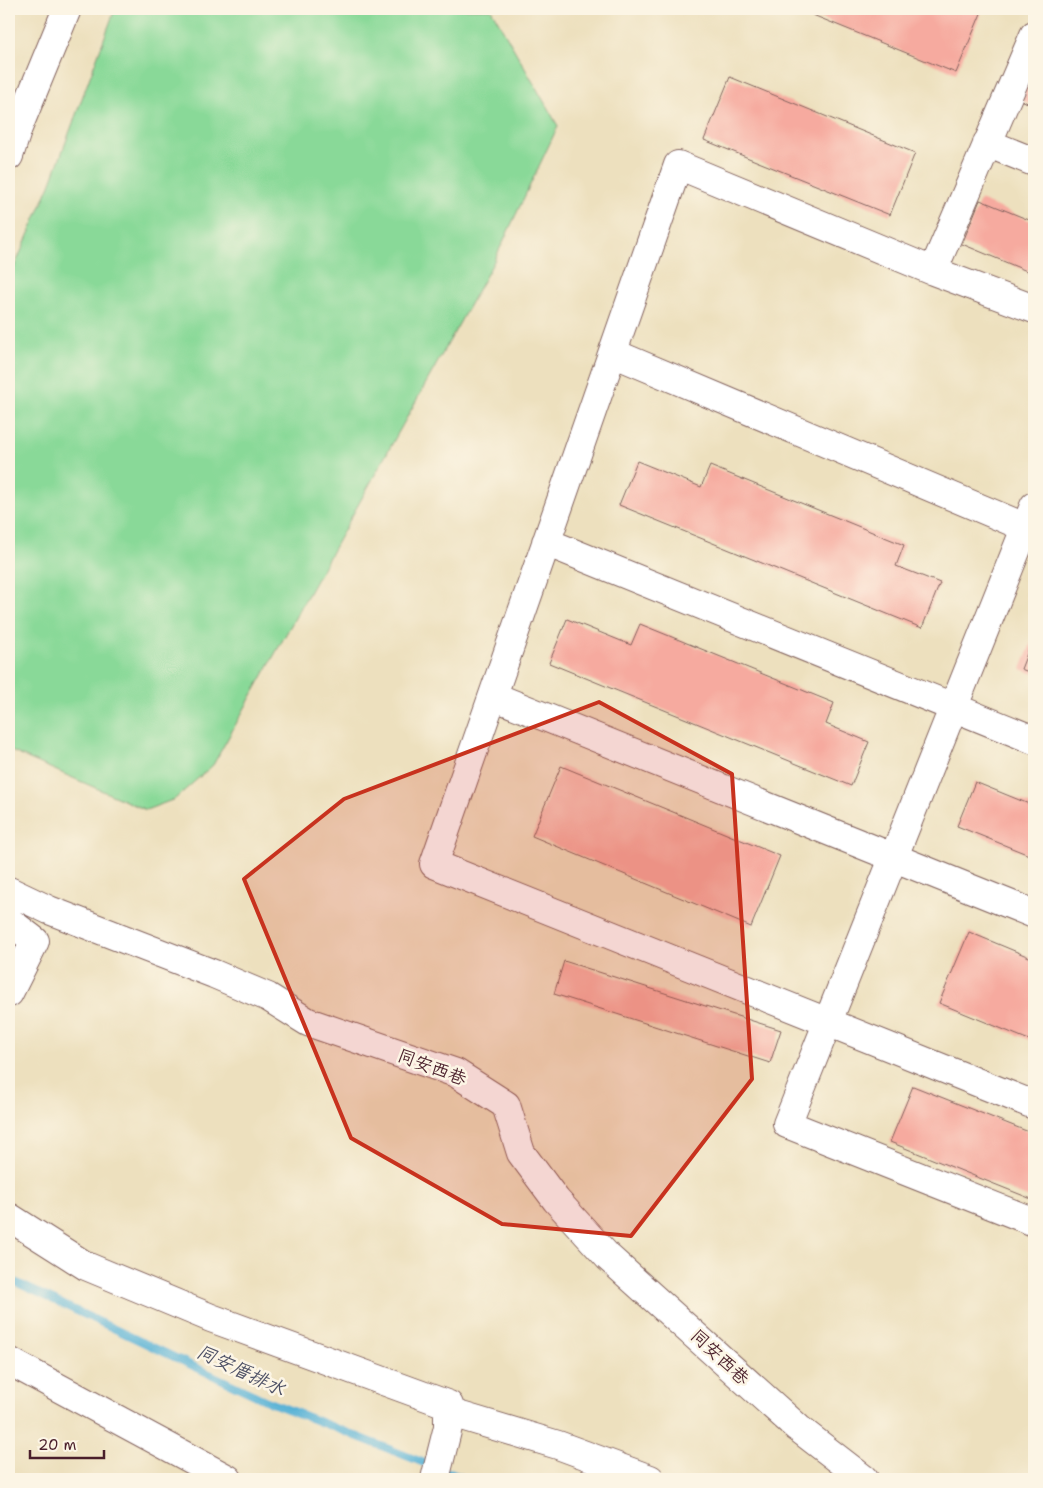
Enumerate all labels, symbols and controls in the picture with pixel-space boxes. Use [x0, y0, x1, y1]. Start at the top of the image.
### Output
street label: 同安西巷 [394, 1043, 470, 1091]
street label: 同安西巷 [685, 1324, 755, 1390]
water label: 同安厝排水 [193, 1339, 290, 1402]
scale bar [30, 1428, 104, 1460]
text: 20 m [38, 1435, 77, 1455]

